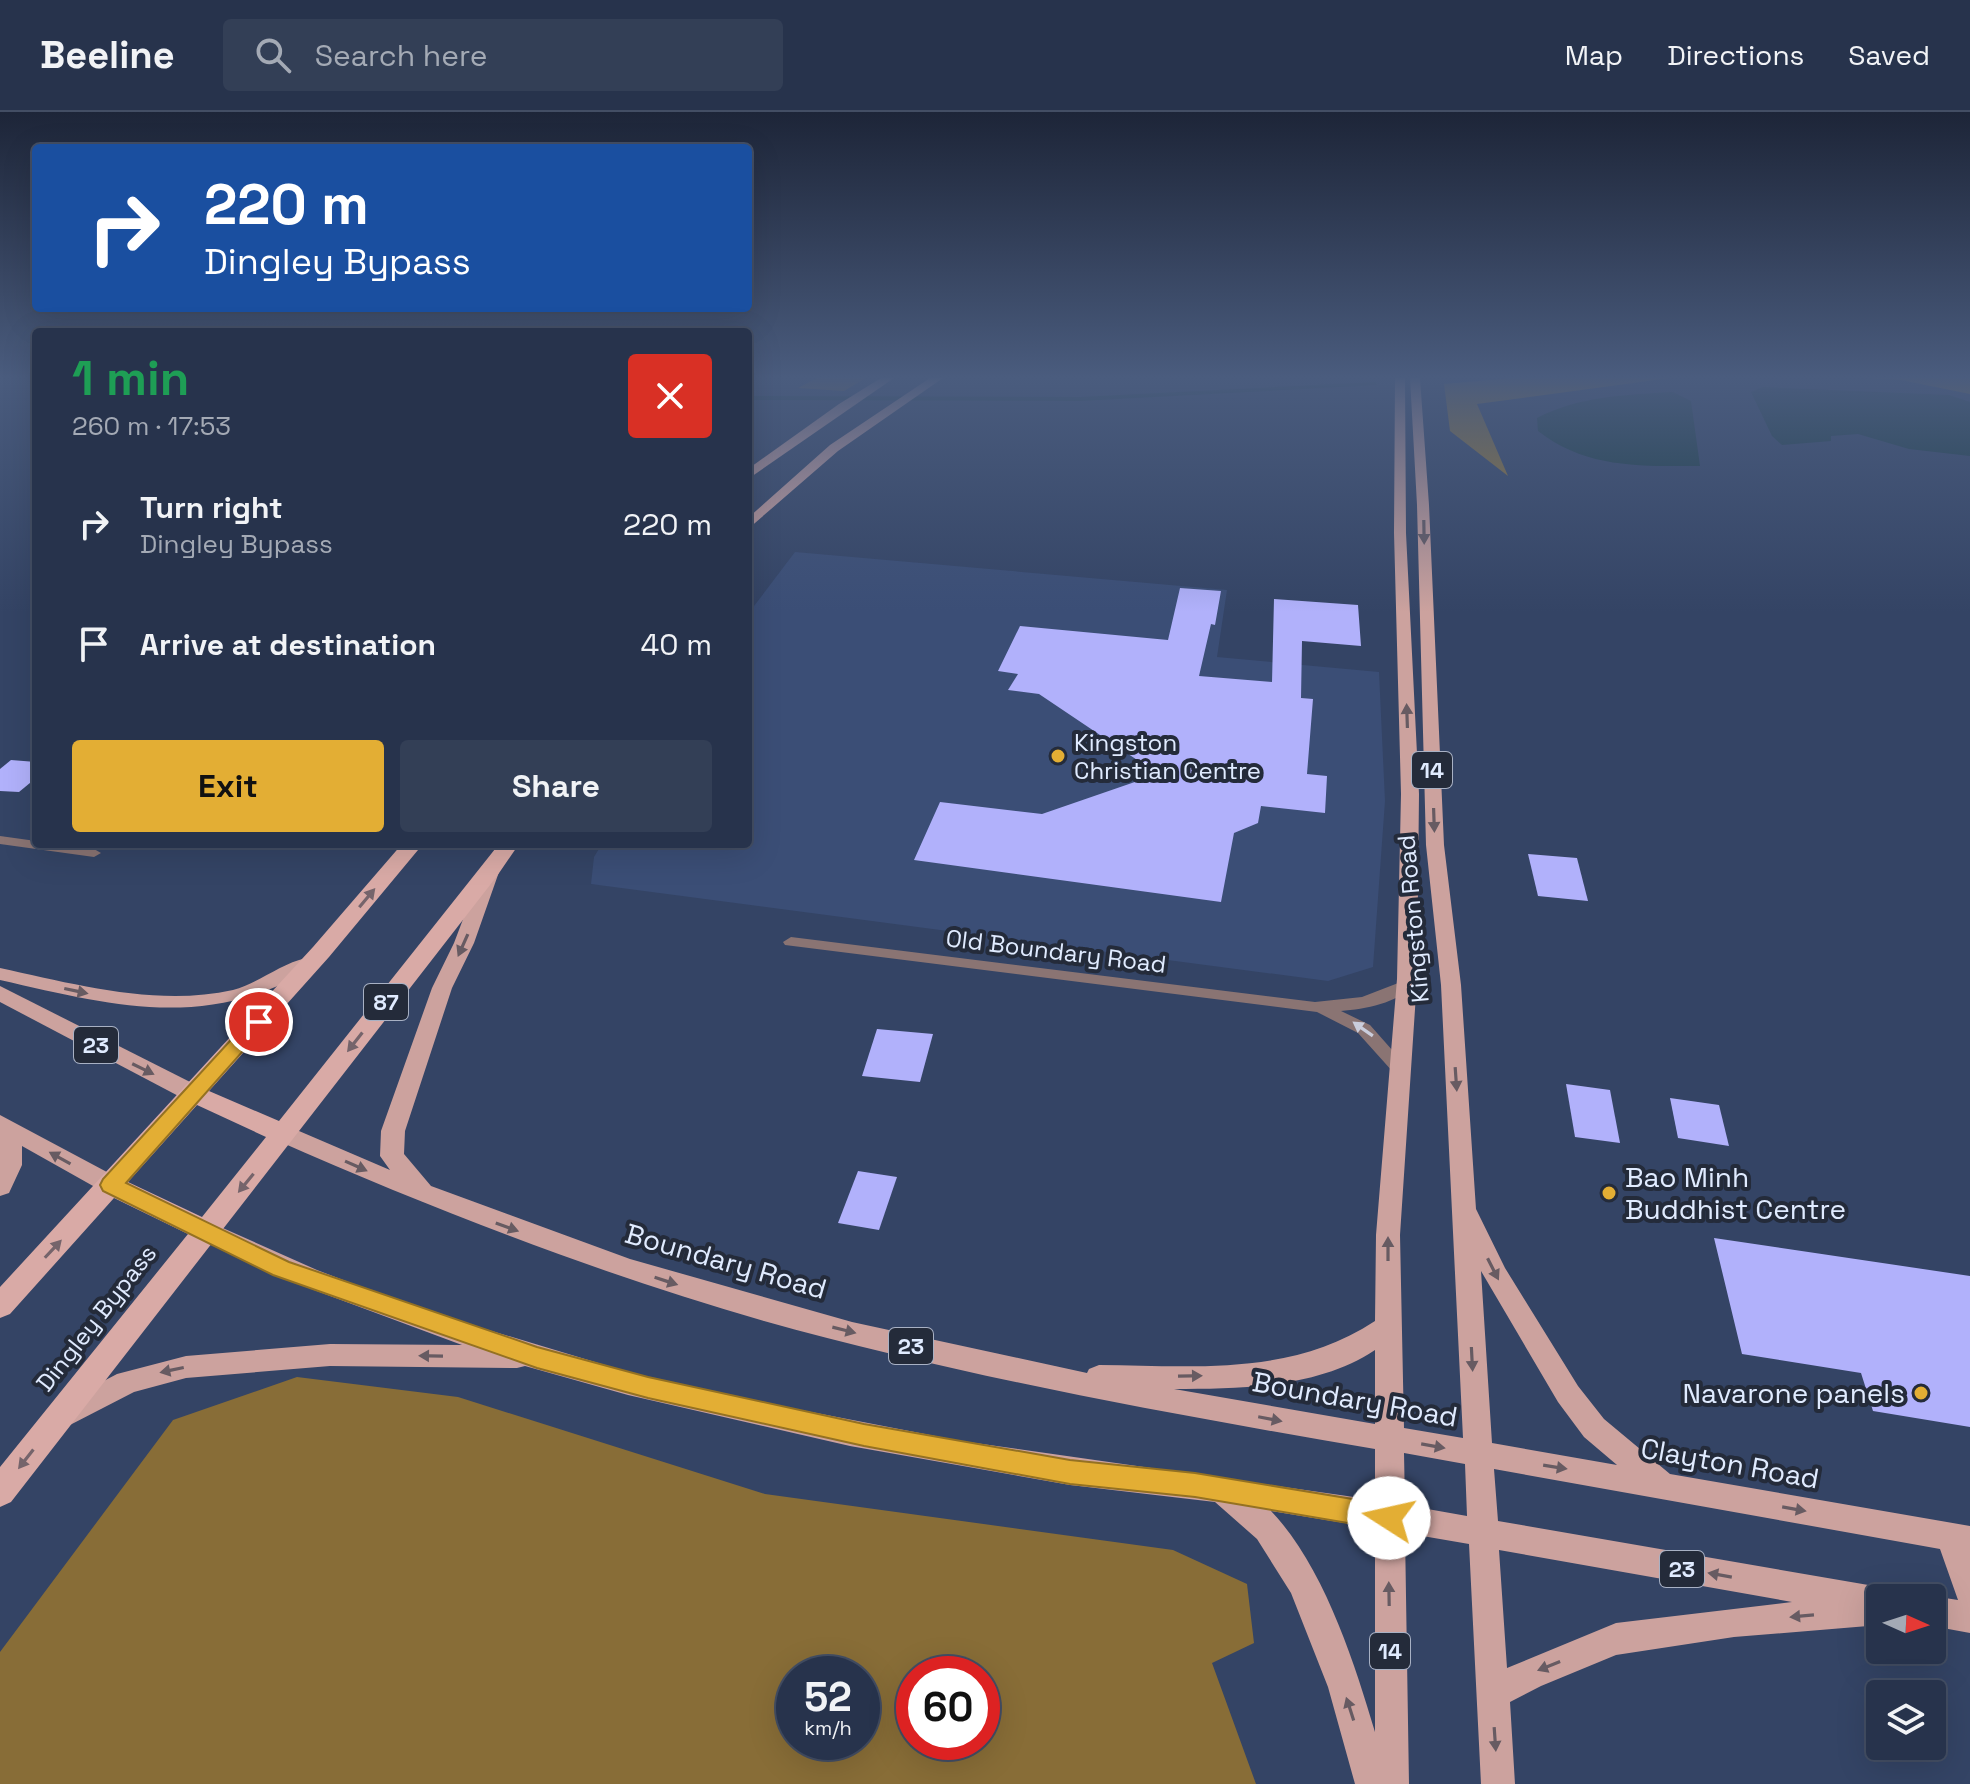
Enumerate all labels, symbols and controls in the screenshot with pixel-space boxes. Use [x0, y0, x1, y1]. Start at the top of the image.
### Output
search box [223, 19, 783, 91]
text: Beeline [40, 31, 175, 79]
icon: search [251, 33, 295, 77]
text: Search here [315, 36, 488, 75]
text: Map [1565, 37, 1623, 73]
text: Directions [1667, 37, 1804, 73]
text: Saved [1848, 37, 1930, 73]
text: 220 m [204, 169, 369, 240]
icon: right [72, 176, 176, 280]
text: Dingley Bypass [204, 239, 471, 285]
text: 1 min [72, 348, 189, 409]
button: close [628, 354, 712, 438]
text: 260 m · 17:53 [72, 409, 231, 443]
text: Turn right [140, 488, 283, 527]
icon: right [72, 502, 116, 546]
text: 220 m [623, 505, 712, 544]
one-way arrow [1417, 520, 1430, 545]
text: Dingley Bypass [140, 527, 333, 561]
icon: arrive [72, 622, 116, 666]
text: Arrive at destination [140, 625, 436, 664]
text: 40 m [641, 625, 712, 664]
one-way arrow [1400, 703, 1413, 728]
place label: Kingston Christian Centre [1074, 727, 1261, 786]
button: Exit [72, 740, 384, 832]
button: Share [400, 740, 712, 832]
marker: Kingston Christian Centre [1049, 747, 1067, 765]
road number: 14 [1412, 752, 1452, 788]
one-way arrow [1427, 808, 1440, 833]
street label: Kingston Road [1390, 834, 1436, 1004]
one-way arrow [358, 888, 375, 908]
street label: Old Boundary Road [944, 922, 1168, 980]
one-way arrow [456, 933, 469, 956]
road number: 87 [364, 984, 408, 1020]
one-way arrow [64, 985, 89, 998]
pin [225, 988, 293, 1056]
icon: arrive [237, 1000, 281, 1044]
one-way arrow [1352, 1022, 1373, 1037]
road number: 23 [74, 1027, 118, 1063]
one-way arrow [347, 1032, 363, 1052]
one-way arrow [131, 1062, 155, 1076]
one-way arrow [1450, 1067, 1463, 1092]
one-way arrow [48, 1152, 71, 1165]
one-way arrow [344, 1159, 367, 1172]
place label: Bao Minh Buddhist Centre [1625, 1159, 1846, 1227]
one-way arrow [238, 1173, 254, 1193]
marker: Bao Minh Buddhist Centre [1600, 1184, 1618, 1202]
street label: Boundary Road [621, 1215, 831, 1307]
one-way arrow [495, 1221, 519, 1234]
one-way arrow [1382, 1236, 1394, 1261]
street label: Dingley Bypass [29, 1238, 163, 1398]
one-way arrow [44, 1240, 62, 1259]
one-way arrow [1486, 1257, 1499, 1280]
one-way arrow [655, 1275, 679, 1288]
one-way arrow [831, 1324, 856, 1336]
road number: 23 [889, 1328, 933, 1364]
one-way arrow [1466, 1347, 1479, 1372]
one-way arrow [418, 1350, 443, 1362]
street label: Boundary Road [1250, 1363, 1460, 1435]
one-way arrow [159, 1364, 184, 1376]
one-way arrow [1178, 1369, 1203, 1382]
place label: Navarone panels [1683, 1375, 1905, 1411]
marker: Navarone panels [1912, 1384, 1930, 1402]
one-way arrow [1257, 1414, 1282, 1426]
street label: Clayton Road [1638, 1430, 1822, 1496]
one-way arrow [1420, 1441, 1445, 1453]
one-way arrow [18, 1449, 35, 1469]
one-way arrow [1543, 1461, 1568, 1473]
position arrow [1347, 1476, 1431, 1560]
one-way arrow [1782, 1503, 1807, 1515]
road number: 23 [1660, 1551, 1704, 1587]
one-way arrow [1708, 1568, 1733, 1581]
one-way arrow [1383, 1581, 1395, 1606]
north arrow [1866, 1584, 1946, 1664]
map controls [1866, 1584, 1946, 1760]
one-way arrow [1789, 1610, 1814, 1623]
road number: 14 [1370, 1633, 1410, 1669]
speed limit sign: 60 [896, 1656, 1000, 1760]
one-way arrow [1537, 1660, 1561, 1673]
text: 52 [804, 1672, 852, 1723]
button: layers [1866, 1680, 1946, 1760]
one-way arrow [1343, 1697, 1356, 1721]
text: km/h [804, 1715, 852, 1741]
one-way arrow [1489, 1727, 1502, 1752]

